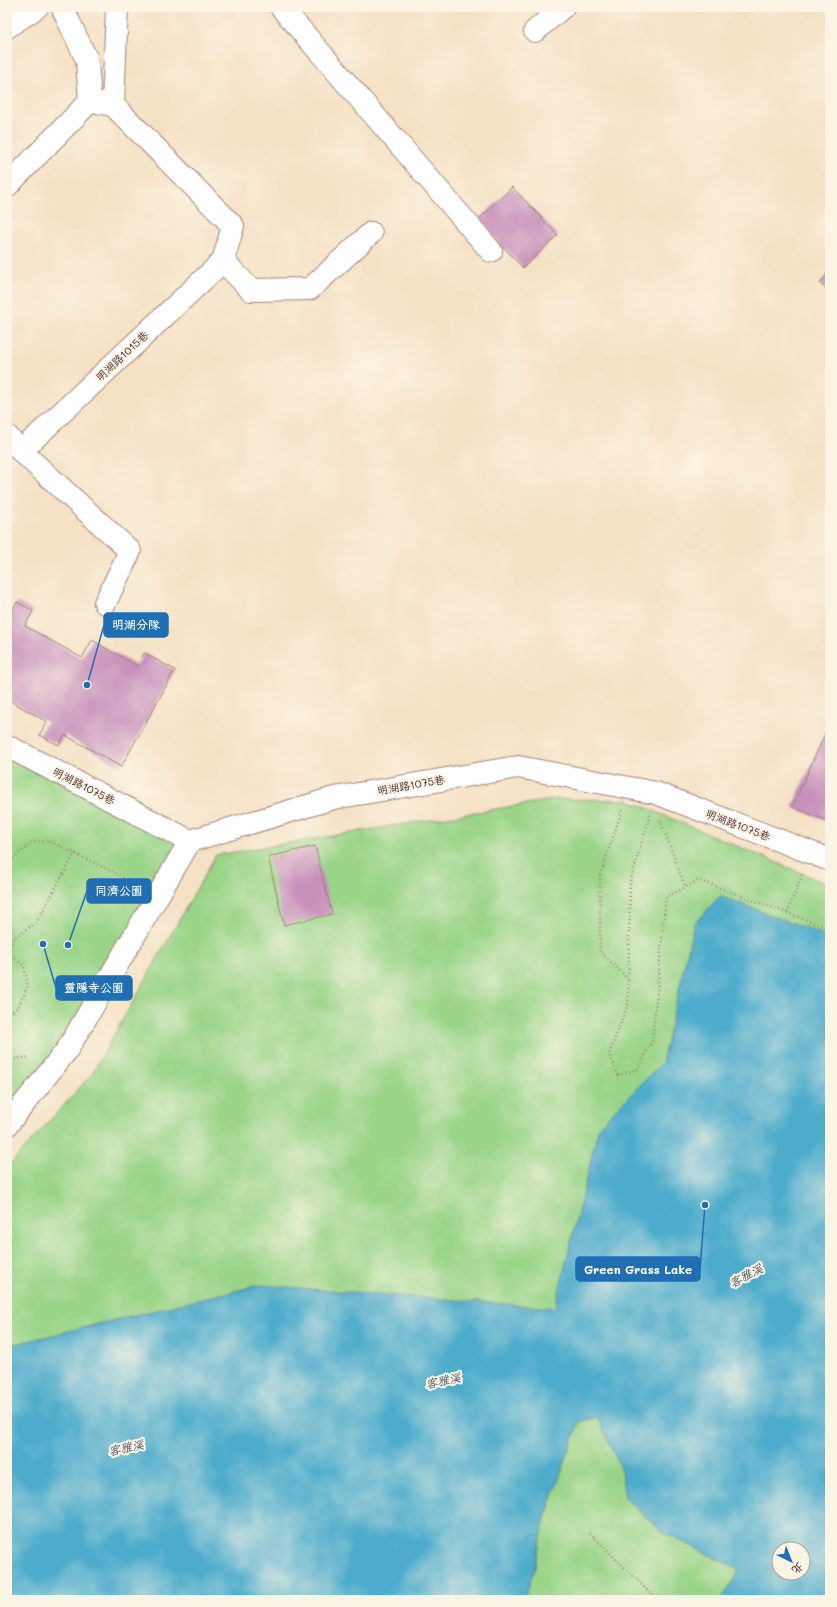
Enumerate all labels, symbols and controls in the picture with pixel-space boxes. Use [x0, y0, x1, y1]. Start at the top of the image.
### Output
street label: 明湖路1015巷 [92, 327, 151, 384]
callout: 明湖分隊 [104, 613, 168, 637]
text: 明湖分隊 [112, 616, 160, 632]
street label: 明湖路1075巷 [50, 763, 118, 808]
street label: 明湖路1075巷 [376, 771, 446, 798]
street label: 明湖路1075巷 [704, 805, 773, 844]
callout: 同濟公園 [87, 879, 151, 903]
text: 同濟公園 [95, 882, 143, 898]
callout: 靈隱寺公園 [56, 976, 132, 1000]
text: 靈隱寺公園 [64, 979, 124, 995]
callout: Green Grass Lake [576, 1257, 700, 1281]
water label: 客雅溪 [726, 1259, 766, 1291]
text: Green Grass Lake [584, 1261, 692, 1277]
water label: 客雅溪 [424, 1368, 463, 1392]
water label: 客雅溪 [107, 1435, 146, 1459]
north arrow [771, 1541, 811, 1581]
text: 北 [789, 1559, 807, 1578]

